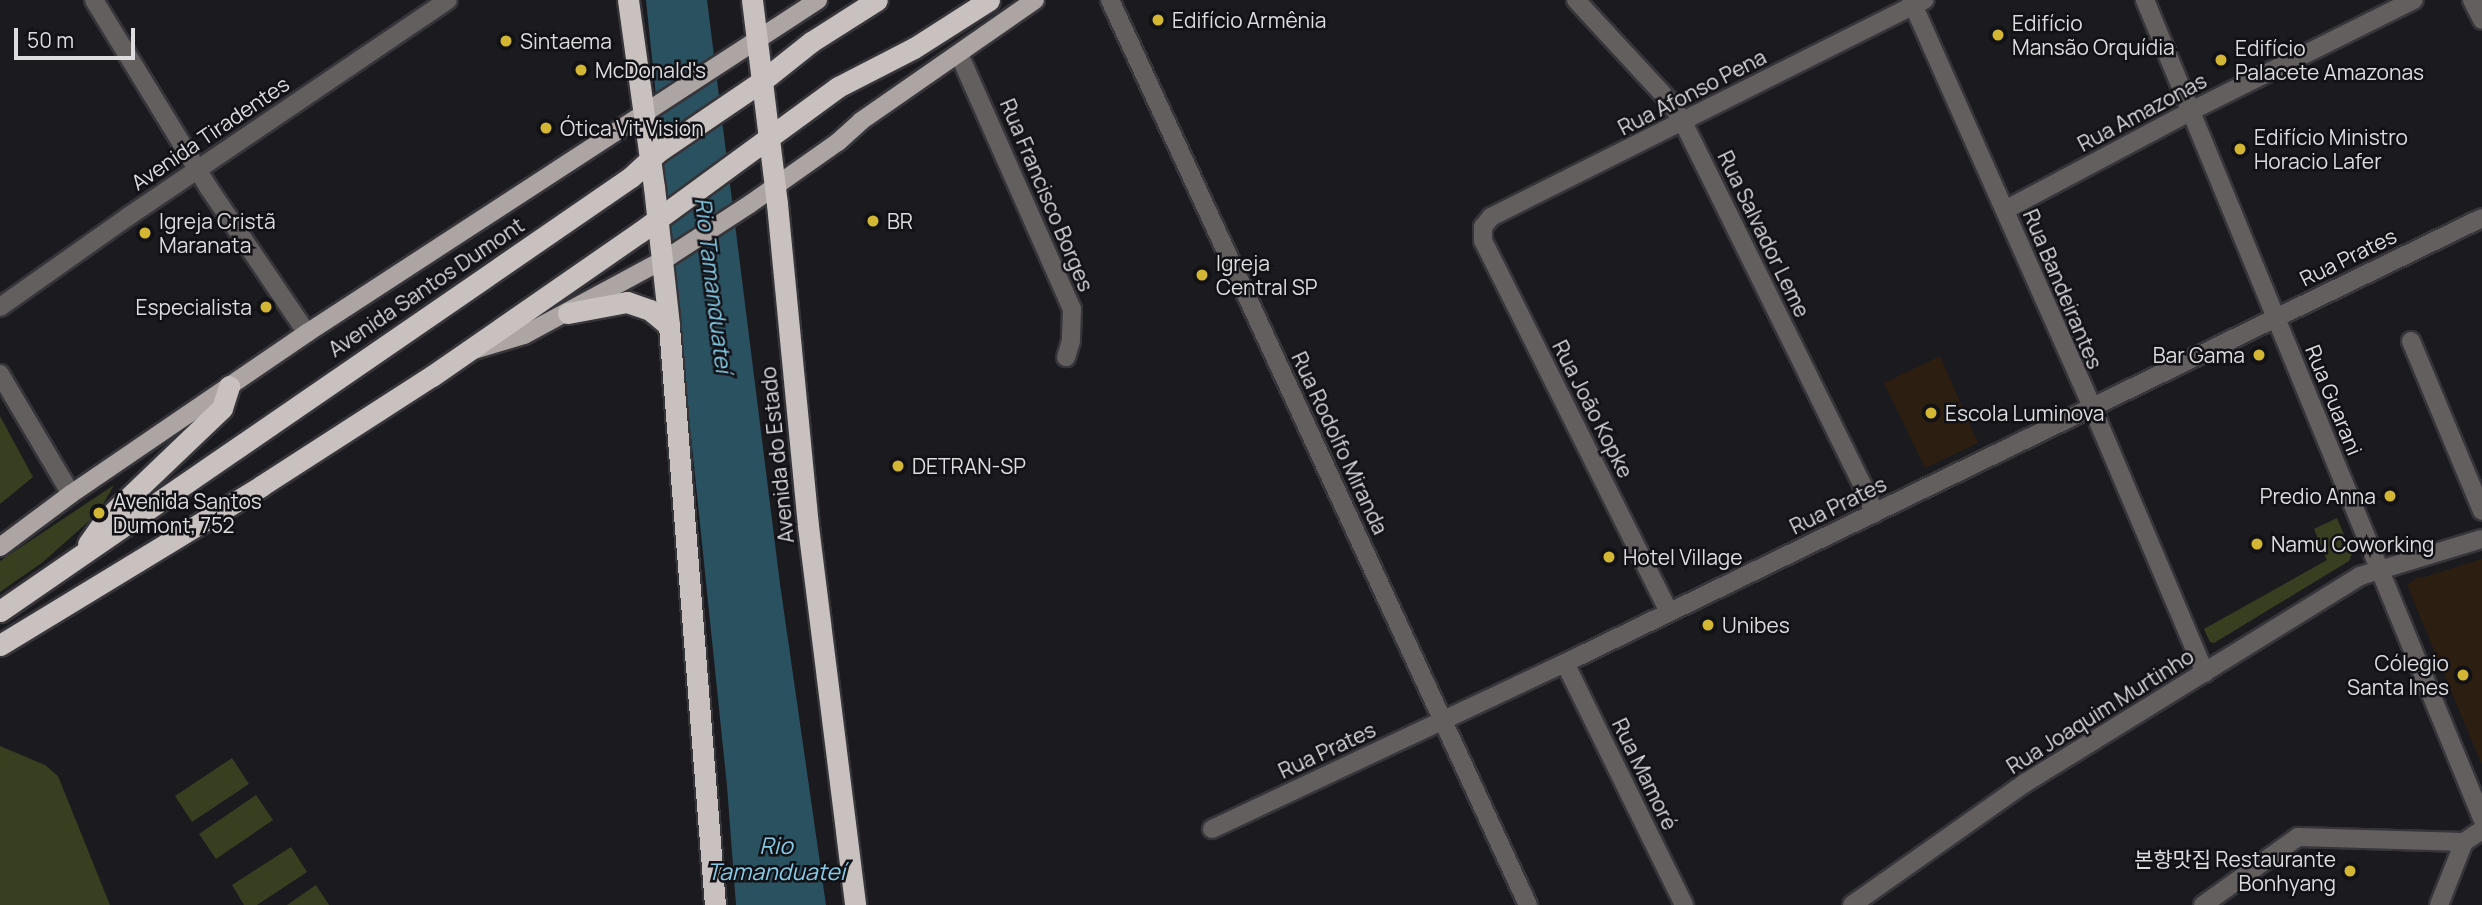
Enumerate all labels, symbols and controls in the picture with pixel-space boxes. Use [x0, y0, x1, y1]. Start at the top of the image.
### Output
place label: Edifício Armênia [1172, 7, 1326, 33]
place label: Edifício Mansão Orquídia [2012, 10, 2175, 60]
marker: Edifício Armênia [1150, 12, 1166, 28]
scale bar [18, 14, 138, 58]
text: 50 m [27, 26, 74, 54]
marker: Edifício Mansão Orquídia [1990, 27, 2006, 43]
place label: Sintaema [520, 28, 612, 54]
marker: Sintaema [498, 33, 514, 49]
place label: Edifício Palacete Amazonas [2235, 35, 2424, 85]
street label: Rua Afonso Pena [1614, 44, 1770, 140]
marker: Edifício Palacete Amazonas [2213, 52, 2229, 68]
place label: McDonald's [595, 57, 706, 83]
marker: McDonald's [573, 62, 589, 78]
street label: Rua Amazonas [2073, 67, 2211, 157]
street label: Avenida Tiradentes [126, 71, 294, 195]
street label: Rua Francisco Borges [995, 95, 1099, 295]
place label: Ótica Vit Vision [560, 115, 704, 141]
marker: Ótica Vit Vision [538, 120, 554, 136]
place label: Edifício Ministro Horacio Lafer [2254, 124, 2408, 174]
marker: Edifício Ministro Horacio Lafer [2232, 141, 2248, 157]
street label: Rua Salvador Leme [1713, 147, 1815, 321]
water label: Rio Tamanduateí [690, 196, 738, 374]
street label: Rua Bandeirantes [2018, 206, 2108, 372]
place label: Igreja Cristã Maranata [159, 208, 276, 258]
place label: BR [887, 208, 913, 234]
street label: Avenida Santos Dumont [323, 212, 529, 362]
marker: BR [865, 213, 881, 229]
street label: Rua Prates [2296, 223, 2400, 291]
marker: Igreja Cristã Maranata [137, 225, 153, 241]
place label: Igreja Central SP [1216, 250, 1317, 300]
marker: Igreja Central SP [1194, 267, 1210, 283]
place label: Especialista [136, 294, 252, 320]
marker: Especialista [258, 299, 274, 315]
street label: Rua João Kopke [1548, 336, 1638, 482]
street label: Rua Guarani [2300, 341, 2368, 459]
place label: Bar Gama [2153, 342, 2245, 368]
marker: Bar Gama [2251, 347, 2267, 363]
street label: Rua Rodolfo Miranda [1287, 348, 1393, 538]
street label: Avenida do Estado [755, 365, 799, 545]
place label: Escola Luminova [1945, 400, 2105, 426]
marker: Escola Luminova [1923, 405, 1939, 421]
place label: DETRAN-SP [912, 453, 1026, 479]
marker: DETRAN-SP [890, 458, 906, 474]
street label: Rua Prates [1786, 471, 1890, 539]
place label: Predio Anna [2260, 483, 2376, 509]
place label: Avenida Santos Dumont, 752 [113, 488, 262, 538]
marker: Predio Anna [2382, 488, 2398, 504]
marker: Avenida Santos Dumont, 752 [91, 505, 107, 521]
place label: Namu Coworking [2271, 531, 2434, 557]
marker: Namu Coworking [2249, 536, 2265, 552]
place label: Hotel Village [1623, 544, 1743, 570]
marker: Hotel Village [1601, 549, 1617, 565]
place label: Unibes [1722, 612, 1790, 638]
marker: Unibes [1700, 617, 1716, 633]
street label: Rua Joaquim Murtinho [2002, 643, 2198, 779]
place label: Cólegio Santa Ines [2347, 650, 2449, 700]
marker: Cólegio Santa Ines [2455, 667, 2471, 683]
street label: Rua Mamoré [1607, 714, 1683, 834]
street label: Rua Prates [1274, 717, 1380, 783]
water label: Rio Tamanduateí [707, 831, 845, 885]
place label: 본향맛집 Restaurante Bonhyang [2134, 846, 2336, 896]
marker: 본향맛집 Restaurante Bonhyang [2342, 863, 2358, 879]

